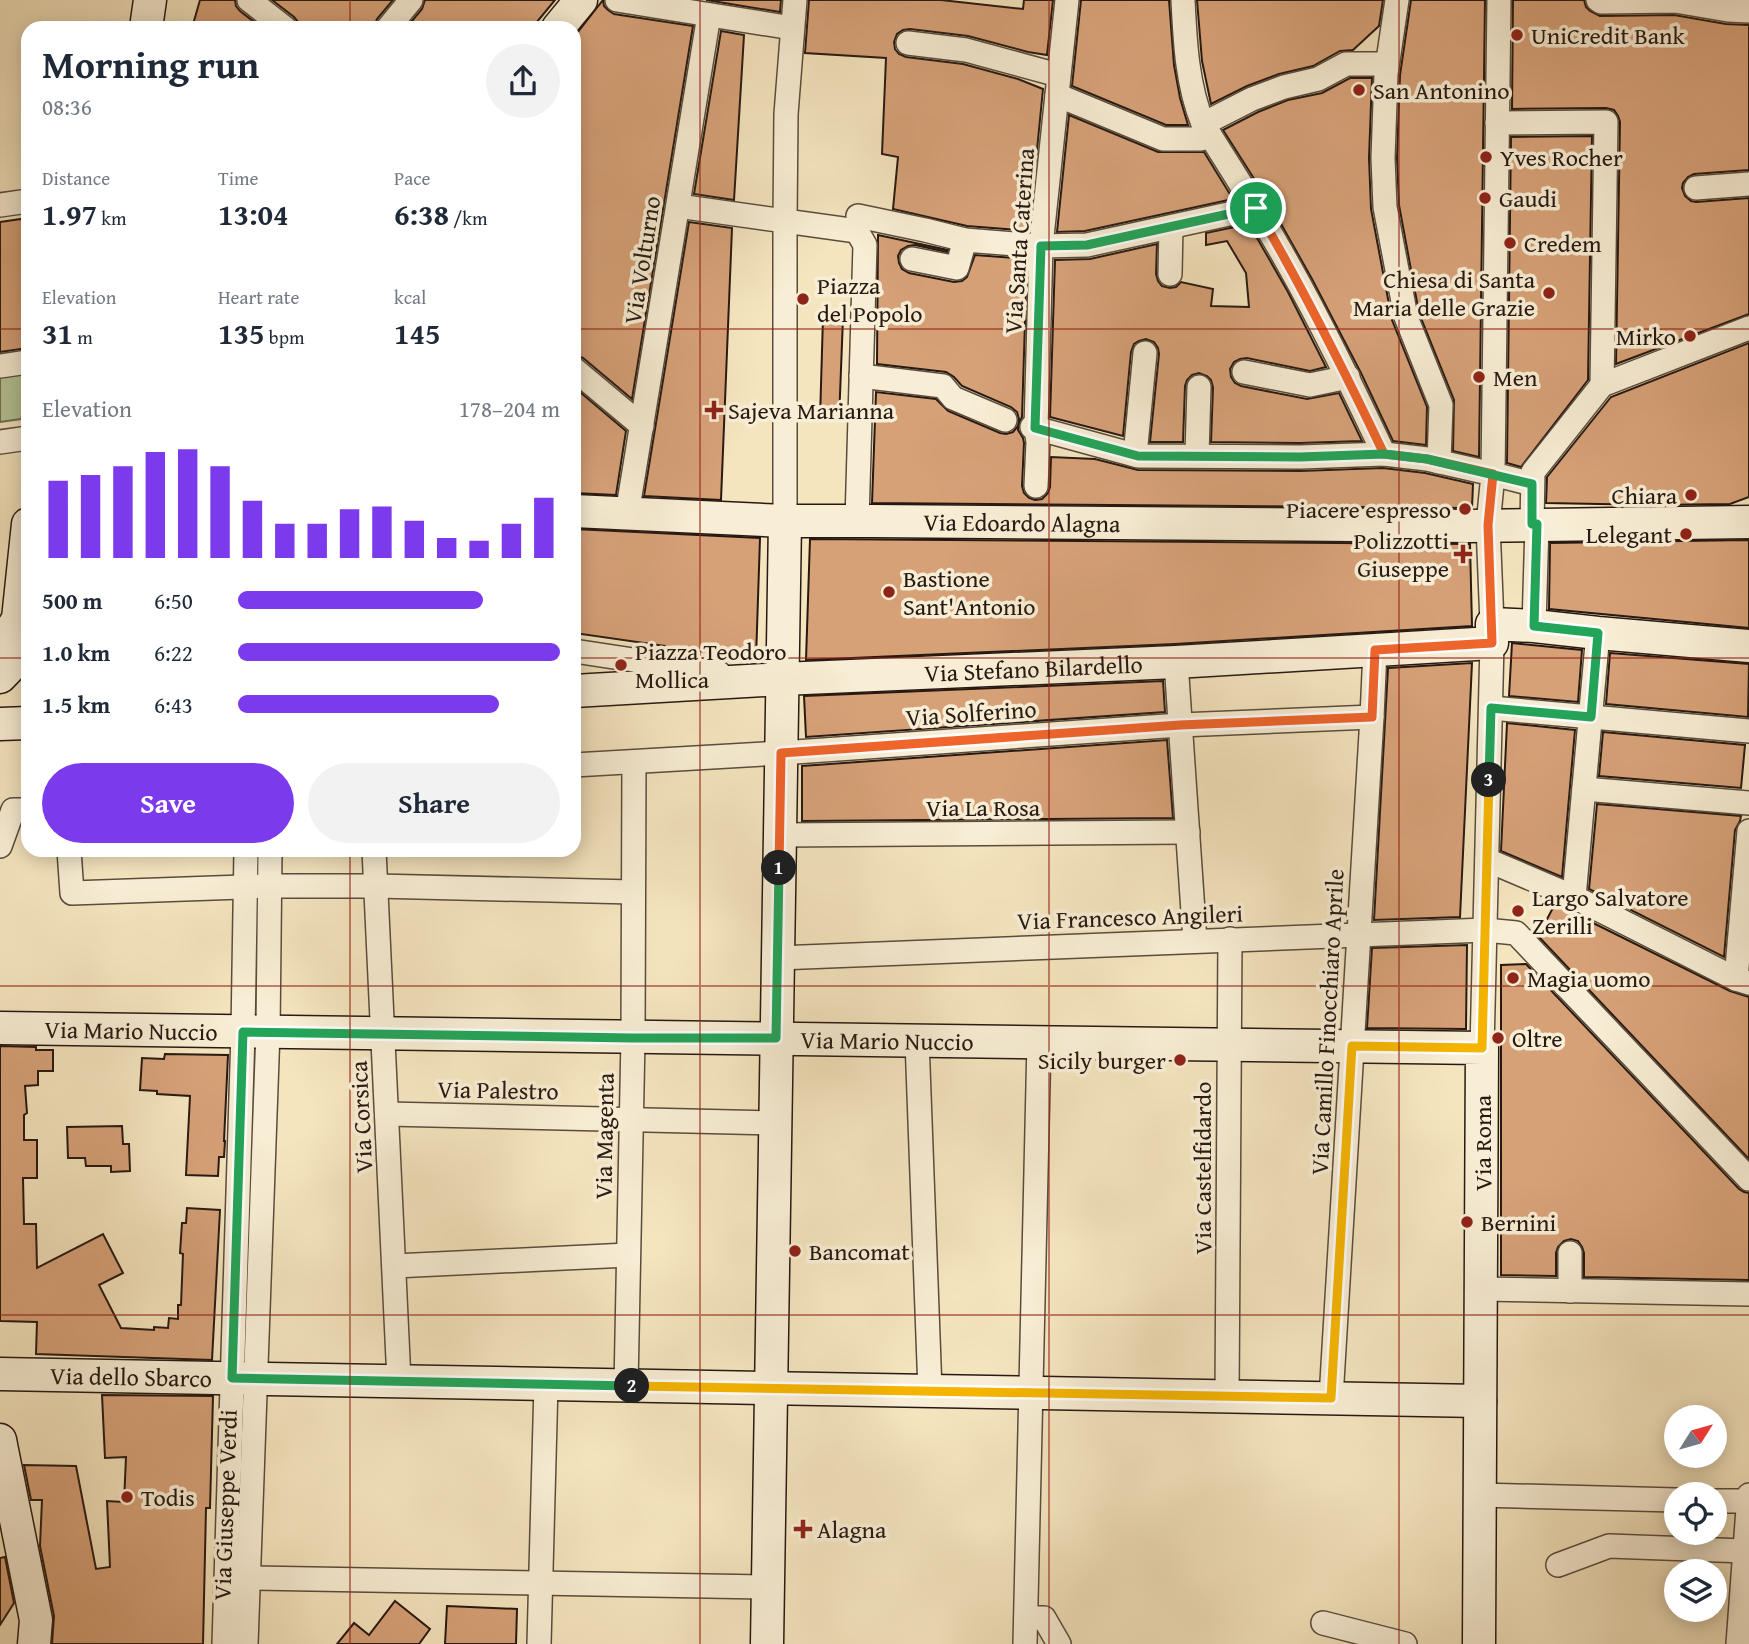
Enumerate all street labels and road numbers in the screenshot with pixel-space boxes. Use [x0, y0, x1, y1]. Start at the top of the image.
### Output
street label: Via Santa Caterina [995, 146, 1043, 335]
street label: Via Volturno [615, 193, 669, 327]
street label: Via Edoardo Alagna [923, 504, 1121, 541]
street label: Via Stefano Bilardello [923, 646, 1143, 690]
street label: Via Solferino [904, 691, 1038, 735]
street label: Via La Rosa [926, 790, 1041, 825]
street label: Via Camillo Finocchiaro Aprile [1301, 868, 1353, 1176]
street label: Via Francesco Angileri [1016, 896, 1244, 938]
street label: Via Mario Nuccio [44, 1011, 218, 1049]
street label: Via Mario Nuccio [800, 1022, 974, 1059]
street label: Via Corsica [341, 1059, 381, 1174]
street label: Via Palestro [437, 1071, 559, 1109]
street label: Via Magenta [585, 1072, 623, 1200]
street label: Via Castelfidardo [1185, 1082, 1220, 1254]
street label: Via Roma [1465, 1094, 1500, 1191]
street label: Via dello Sbarco [50, 1357, 212, 1395]
street label: Via Giuseppe Verdi [204, 1409, 246, 1601]

